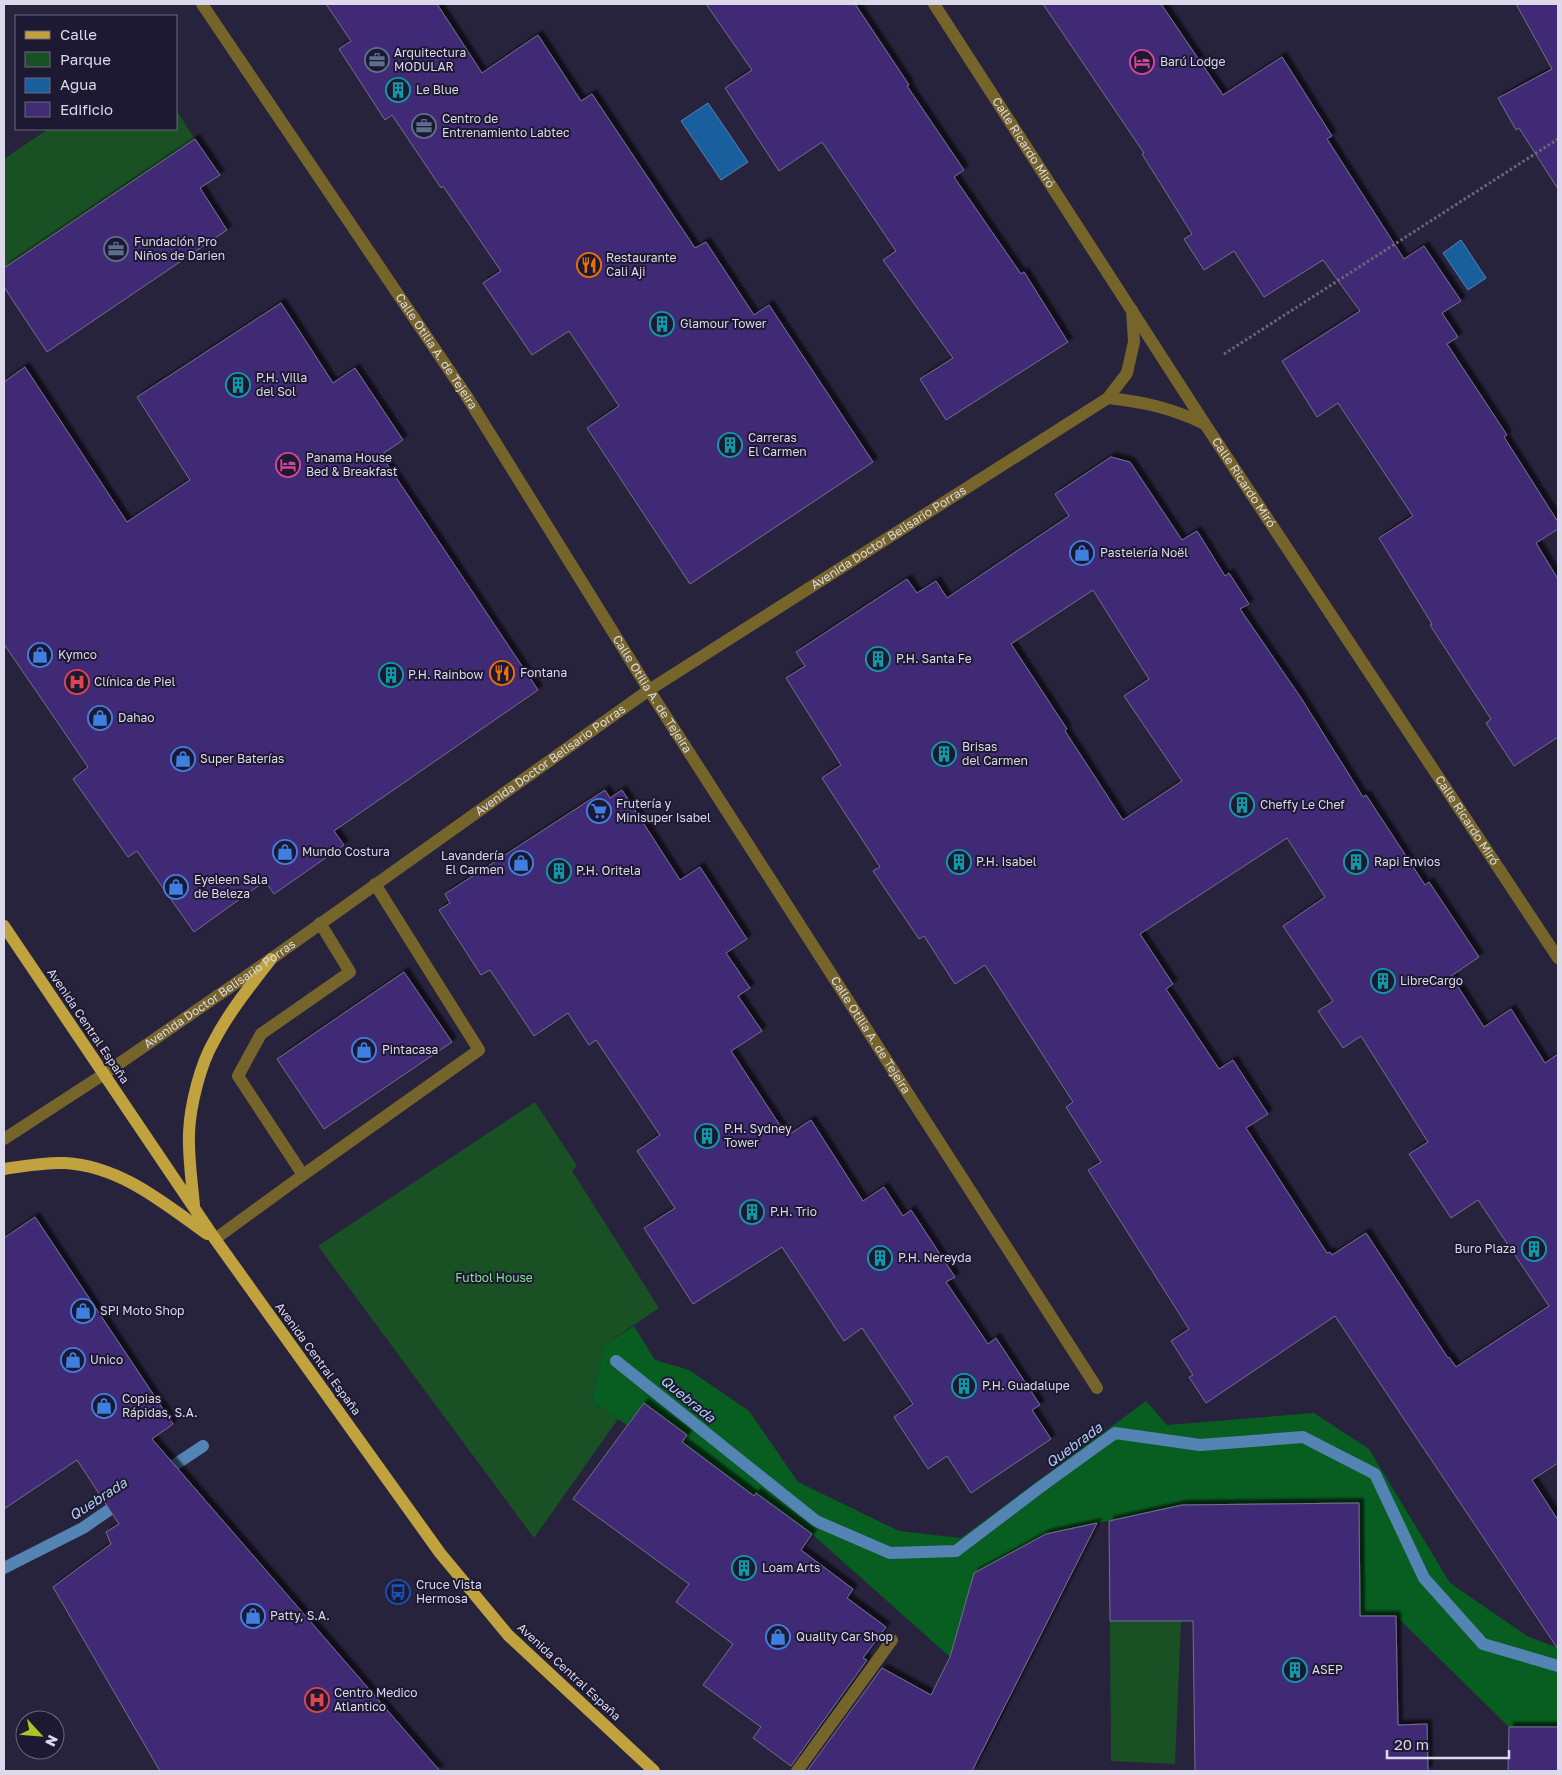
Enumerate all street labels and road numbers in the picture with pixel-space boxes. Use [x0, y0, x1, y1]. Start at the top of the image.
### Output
street label: Calle Ricardo Miró [989, 94, 1059, 190]
street label: Calle Otilia A. de Tejeira [392, 290, 481, 412]
street label: Calle Ricardo Miró [1209, 434, 1279, 530]
street label: Avenida Doctor Belisario Porras [808, 482, 969, 592]
street label: Calle Otilia A. de Tejeira [610, 632, 695, 756]
street label: Avenida Doctor Belisario Porras [472, 701, 628, 818]
street label: Calle Ricardo Miró [1432, 772, 1503, 868]
street label: Avenida Doctor Belisario Porras [141, 936, 298, 1051]
street label: Avenida Central España [44, 965, 133, 1086]
street label: Calle Otilia A. de Tejeira [828, 973, 914, 1096]
street label: Avenida Central España [272, 1299, 364, 1418]
street label: Avenida Central España [515, 1620, 624, 1723]

